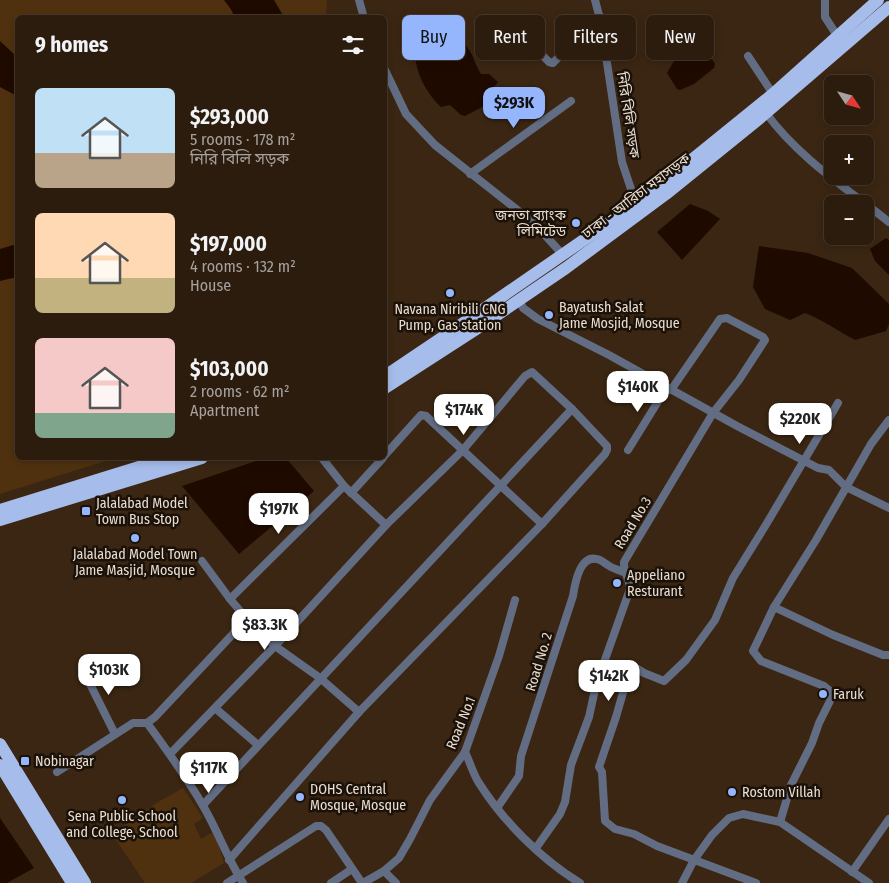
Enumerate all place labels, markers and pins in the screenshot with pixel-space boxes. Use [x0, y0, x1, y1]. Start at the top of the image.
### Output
pin: $293K [479, 86, 549, 129]
place label: জনতা ব্যাংক লিমিটেড [494, 207, 567, 240]
marker: জনতা ব্যাংক লিমিটেড [570, 217, 582, 229]
marker: Navana Niribili CNG Pump, Gas station [444, 287, 456, 299]
place label: Bayatush Salat Jame Mosjid, Mosque [559, 299, 680, 332]
place label: Navana Niribili CNG Pump, Gas station [394, 301, 506, 334]
marker: Bayatush Salat Jame Mosjid, Mosque [543, 309, 555, 321]
pin: $140K [603, 370, 673, 413]
pin: $174K [429, 394, 499, 436]
pin: $220K [765, 402, 835, 445]
pin: $197K [244, 492, 314, 535]
place label: Jalalabad Model Town Bus Stop [96, 495, 188, 528]
marker: Jalalabad Model Town Bus Stop [80, 505, 92, 517]
marker: Jalalabad Model Town Jame Masjid, Mosque [129, 532, 141, 544]
place label: Jalalabad Model Town Jame Masjid, Mosque [73, 546, 197, 579]
place label: Appeliano Resturant [627, 567, 685, 600]
marker: Appeliano Resturant [611, 577, 623, 589]
pin: $83.3K [224, 608, 306, 651]
pin: $103K [74, 654, 144, 696]
pin: $142K [574, 660, 644, 702]
place label: Faruk [833, 686, 864, 703]
marker: Faruk [817, 688, 829, 700]
pin: $117K [174, 752, 244, 794]
place label: Nobinagar [35, 753, 94, 770]
marker: Nobinagar [19, 755, 31, 767]
place label: DOHS Central Mosque, Mosque [310, 781, 406, 814]
place label: Rostom Villah [742, 784, 821, 801]
marker: Rostom Villah [726, 786, 738, 798]
marker: DOHS Central Mosque, Mosque [294, 791, 306, 803]
marker: Sena Public School and College, School [116, 794, 128, 806]
place label: Sena Public School and College, School [66, 808, 178, 841]

